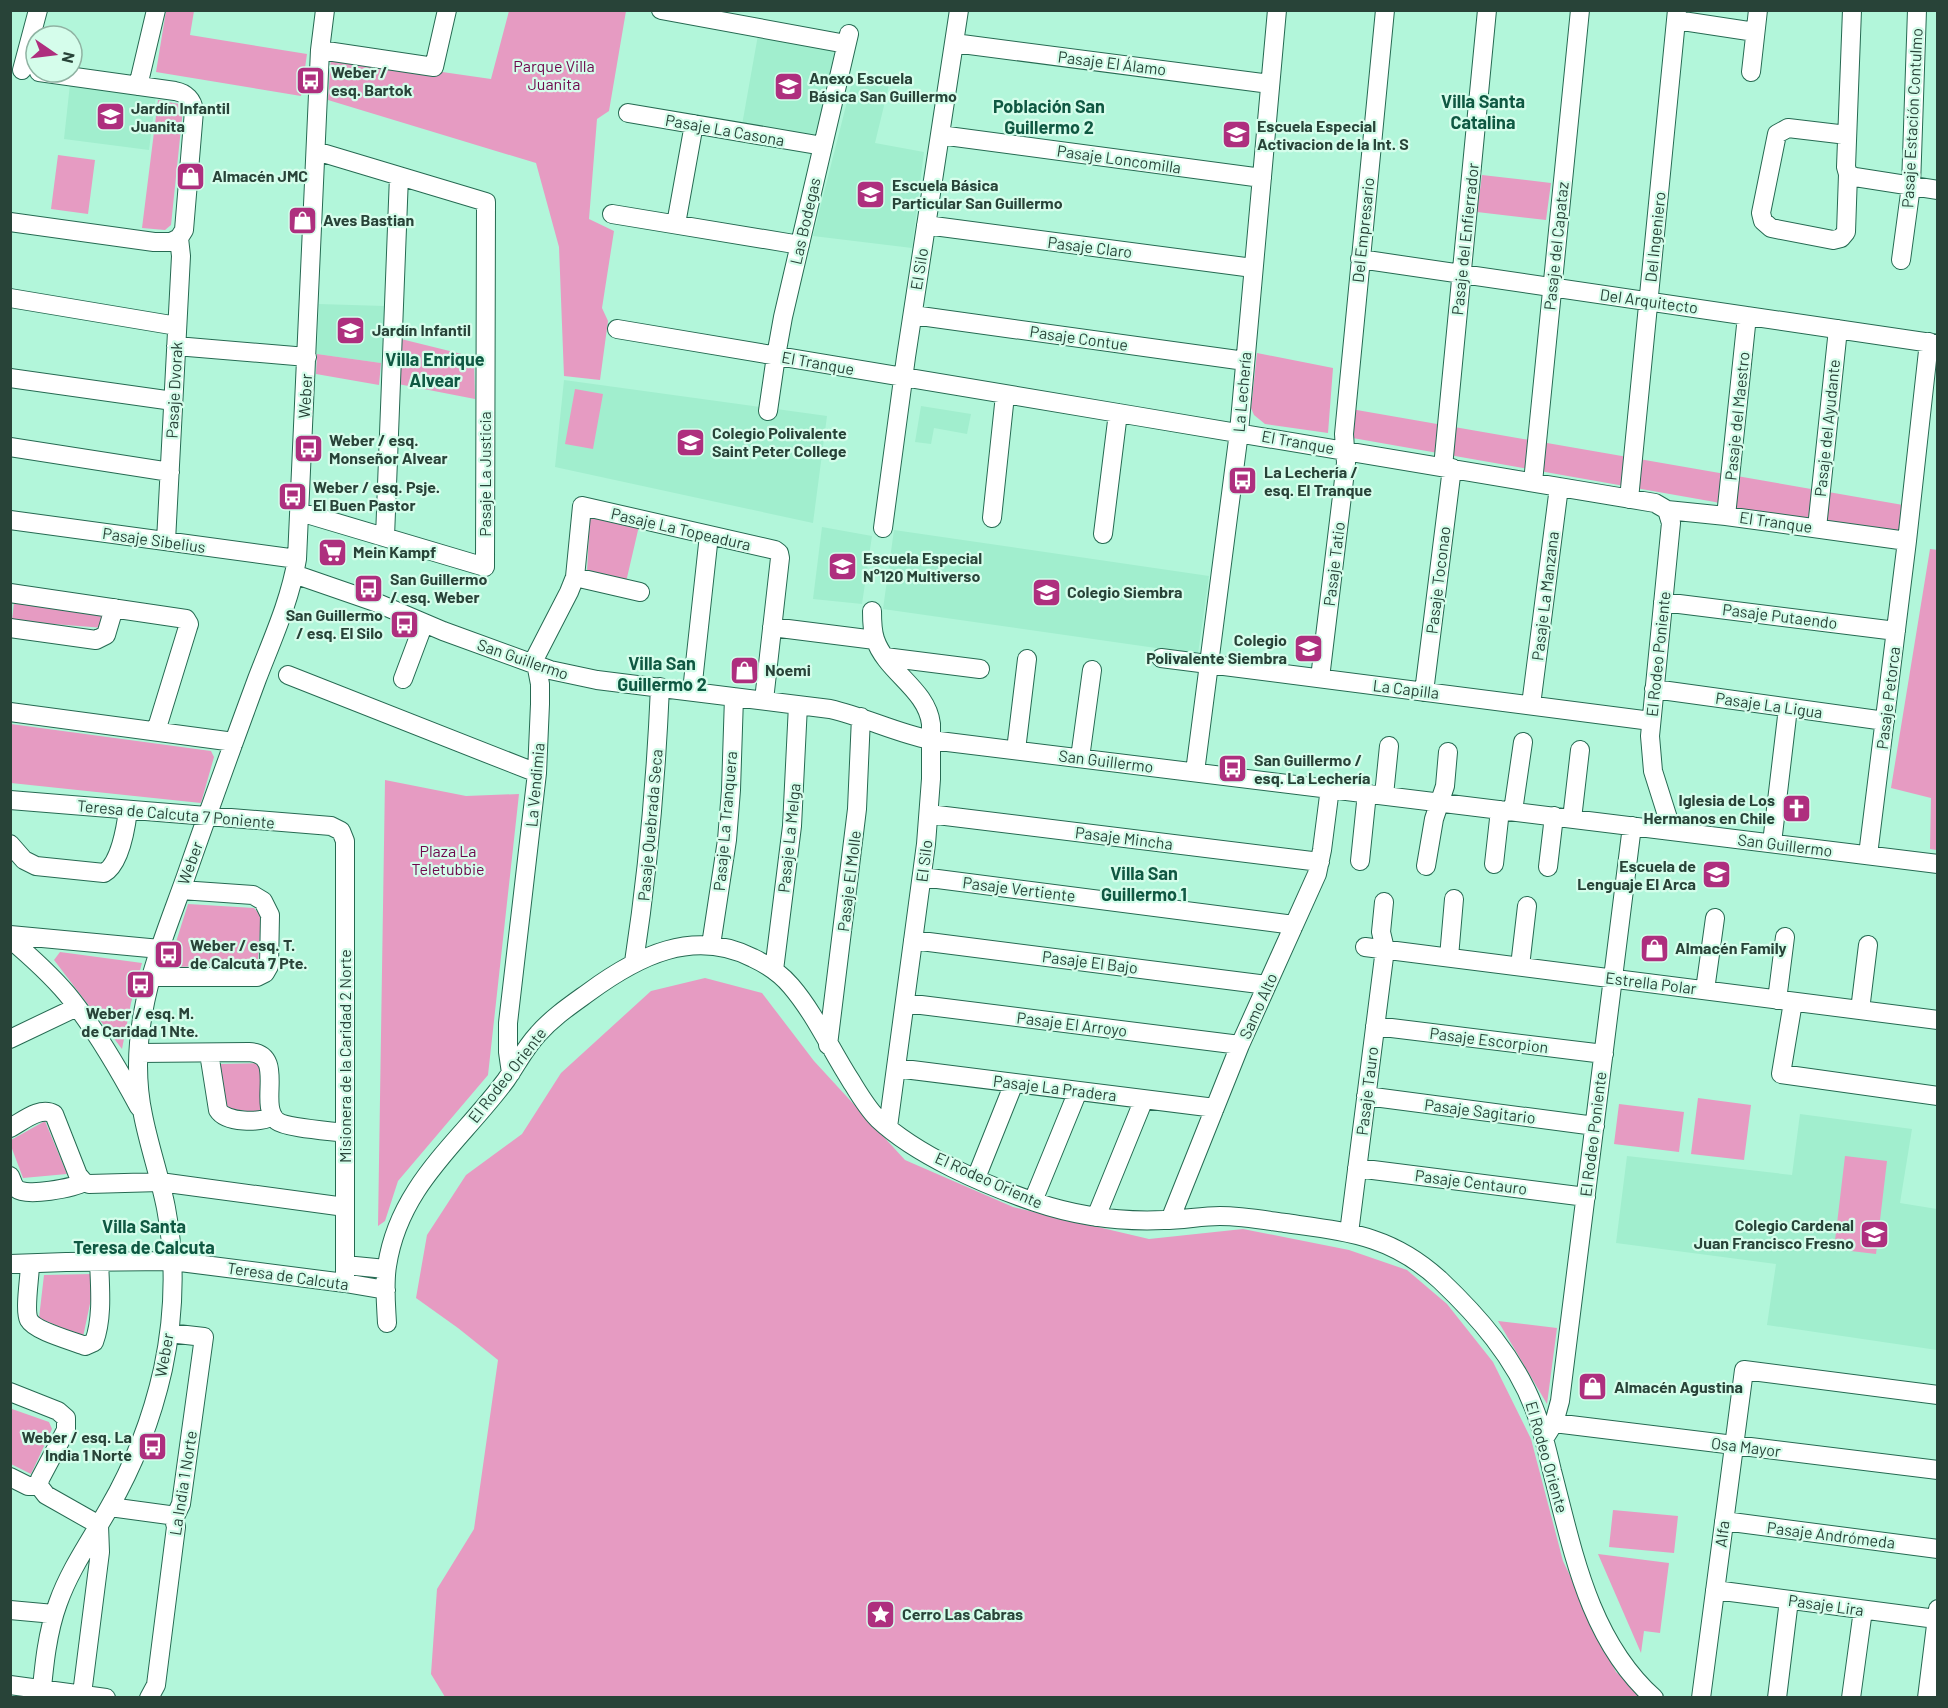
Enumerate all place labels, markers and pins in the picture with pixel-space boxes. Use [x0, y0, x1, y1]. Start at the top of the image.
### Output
place label: Weber / esq. Bartok [331, 62, 413, 99]
bus stop icon: Weber / esq. Bartok [294, 65, 326, 97]
place label: Anexo Escuela Básica San Guillermo [809, 68, 957, 105]
school or university icon: Anexo Escuela Básica San Guillermo [772, 71, 804, 103]
place label: Jardín Infantil Juanita [131, 98, 230, 135]
school or university icon: Jardín Infantil Juanita [94, 101, 126, 133]
place label: Escuela Especial Activacion de la Int. S [1257, 116, 1409, 153]
school or university icon: Escuela Especial Activacion de la Int. S [1220, 119, 1252, 151]
shop icon: Almacén JMC [175, 160, 207, 192]
place label: Almacén JMC [212, 166, 308, 185]
place label: Escuela Básica Particular San Guillermo [892, 175, 1063, 212]
school or university icon: Escuela Básica Particular San Guillermo [855, 178, 887, 210]
shop icon: Aves Bastian [286, 204, 318, 236]
place label: Aves Bastian [323, 210, 414, 229]
school or university icon: Jardín Infantil [335, 314, 367, 346]
place label: Jardín Infantil [372, 320, 471, 339]
place label: Colegio Polivalente Saint Peter College [712, 423, 847, 460]
school or university icon: Colegio Polivalente Saint Peter College [675, 426, 707, 458]
place label: Weber / esq. Monseñor Alvear [329, 430, 448, 467]
bus stop icon: Weber / esq. Monseñor Alvear [292, 433, 324, 465]
place label: La Lechería / esq. El Tranque [1264, 462, 1372, 499]
bus stop icon: La Lechería / esq. El Tranque [1227, 465, 1259, 497]
place label: Weber / esq. Psje. El Buen Pastor [313, 477, 440, 514]
bus stop icon: Weber / esq. Psje. El Buen Pastor [276, 480, 308, 512]
supermarket icon: Mein Kampf [316, 536, 348, 568]
place label: Mein Kampf [353, 542, 436, 561]
place label: Escuela Especial N°120 Multiverso [863, 548, 982, 585]
school or university icon: Escuela Especial N°120 Multiverso [826, 551, 858, 583]
place label: San Guillermo / esq. Weber [390, 569, 487, 606]
bus stop icon: San Guillermo / esq. Weber [353, 572, 385, 604]
school or university icon: Colegio Siembra [1030, 576, 1062, 608]
place label: Colegio Siembra [1067, 582, 1183, 601]
place label: San Guillermo / esq. El Silo [286, 605, 383, 642]
bus stop icon: San Guillermo / esq. El Silo [388, 608, 420, 640]
place label: Colegio Polivalente Siembra [1146, 630, 1287, 667]
school or university icon: Colegio Polivalente Siembra [1292, 633, 1324, 665]
shop icon: Noemi [728, 654, 760, 686]
place label: Noemi [765, 660, 811, 679]
place label: San Guillermo / esq. La Lechería [1254, 750, 1370, 787]
bus stop icon: San Guillermo / esq. La Lechería [1217, 753, 1249, 785]
place label: Iglesia de Los Hermanos en Chile [1644, 790, 1775, 827]
church icon: Iglesia de Los Hermanos en Chile [1780, 793, 1812, 825]
place label: Escuela de Lenguaje El Arca [1577, 856, 1696, 893]
school or university icon: Escuela de Lenguaje El Arca [1701, 859, 1733, 891]
shop icon: Almacén Family [1638, 932, 1670, 964]
place label: Weber / esq. T. de Calcuta 7 Pte. [190, 935, 307, 972]
bus stop icon: Weber / esq. T. de Calcuta 7 Pte. [153, 938, 185, 970]
place label: Almacén Family [1675, 938, 1787, 957]
bus stop icon: Weber / esq. M. de Caridad 1 Nte. [124, 969, 156, 1001]
place label: Weber / esq. M. de Caridad 1 Nte. [81, 1003, 199, 1040]
place label: Colegio Cardenal Juan Francisco Fresno [1694, 1215, 1854, 1252]
school or university icon: Colegio Cardenal Juan Francisco Fresno [1859, 1218, 1891, 1250]
shop icon: Almacén Agustina [1577, 1371, 1609, 1403]
place label: Almacén Agustina [1614, 1377, 1743, 1396]
place label: Weber / esq. La India 1 Norte [22, 1427, 132, 1464]
bus stop icon: Weber / esq. La India 1 Norte [137, 1430, 169, 1462]
place icon: Cerro Las Cabras [865, 1598, 897, 1630]
place label: Cerro Las Cabras [902, 1604, 1023, 1623]

